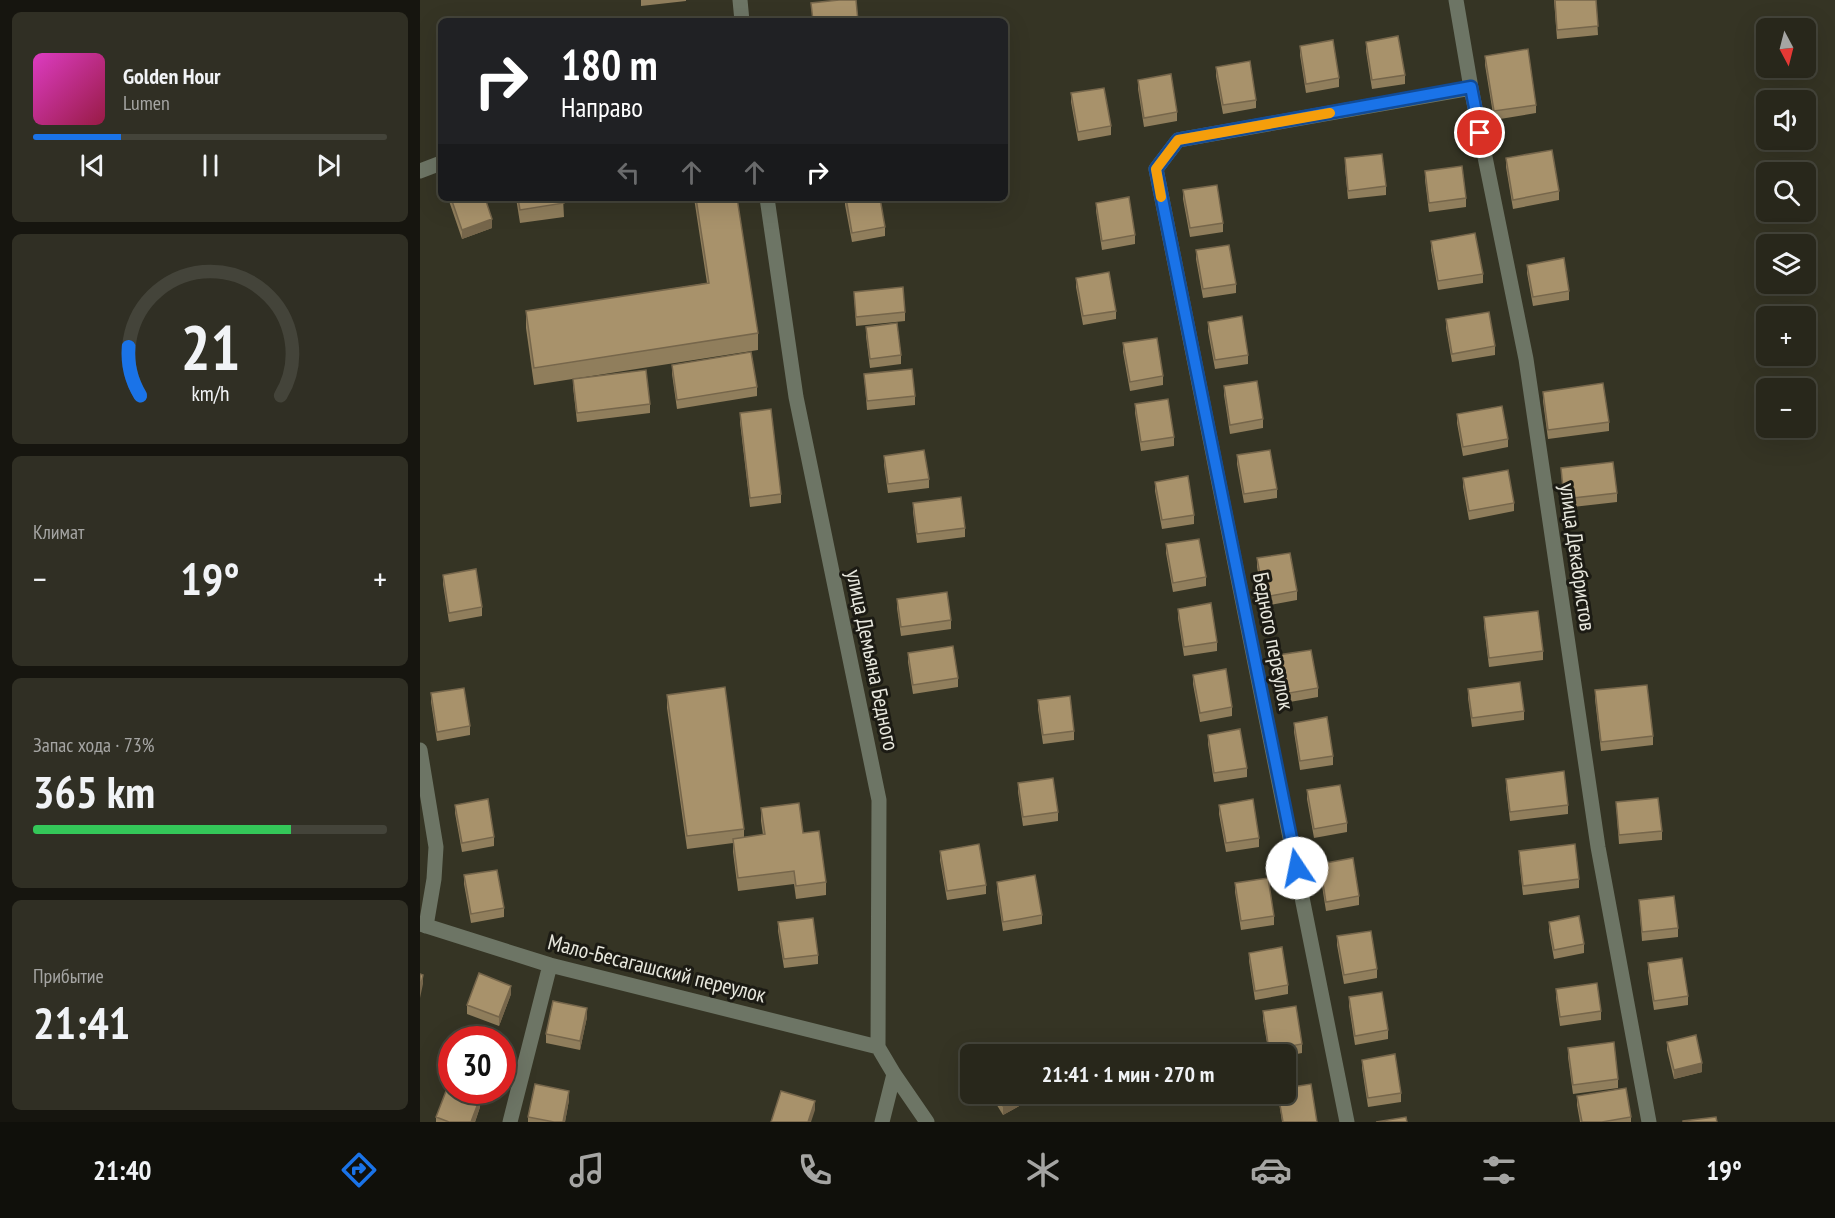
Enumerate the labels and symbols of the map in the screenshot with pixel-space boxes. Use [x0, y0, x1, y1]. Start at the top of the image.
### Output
north arrow [1756, 18, 1816, 78]
pin [1454, 107, 1505, 158]
street label: улица Декабристов [1554, 481, 1602, 633]
street label: улица Демьяна Бедного [840, 567, 906, 753]
street label: Бедного переулок [1247, 570, 1301, 713]
position arrow [1265, 836, 1329, 900]
street label: Мало-Бесагашский переулок [545, 927, 769, 1009]
speed limit sign: 30 [438, 1026, 516, 1104]

